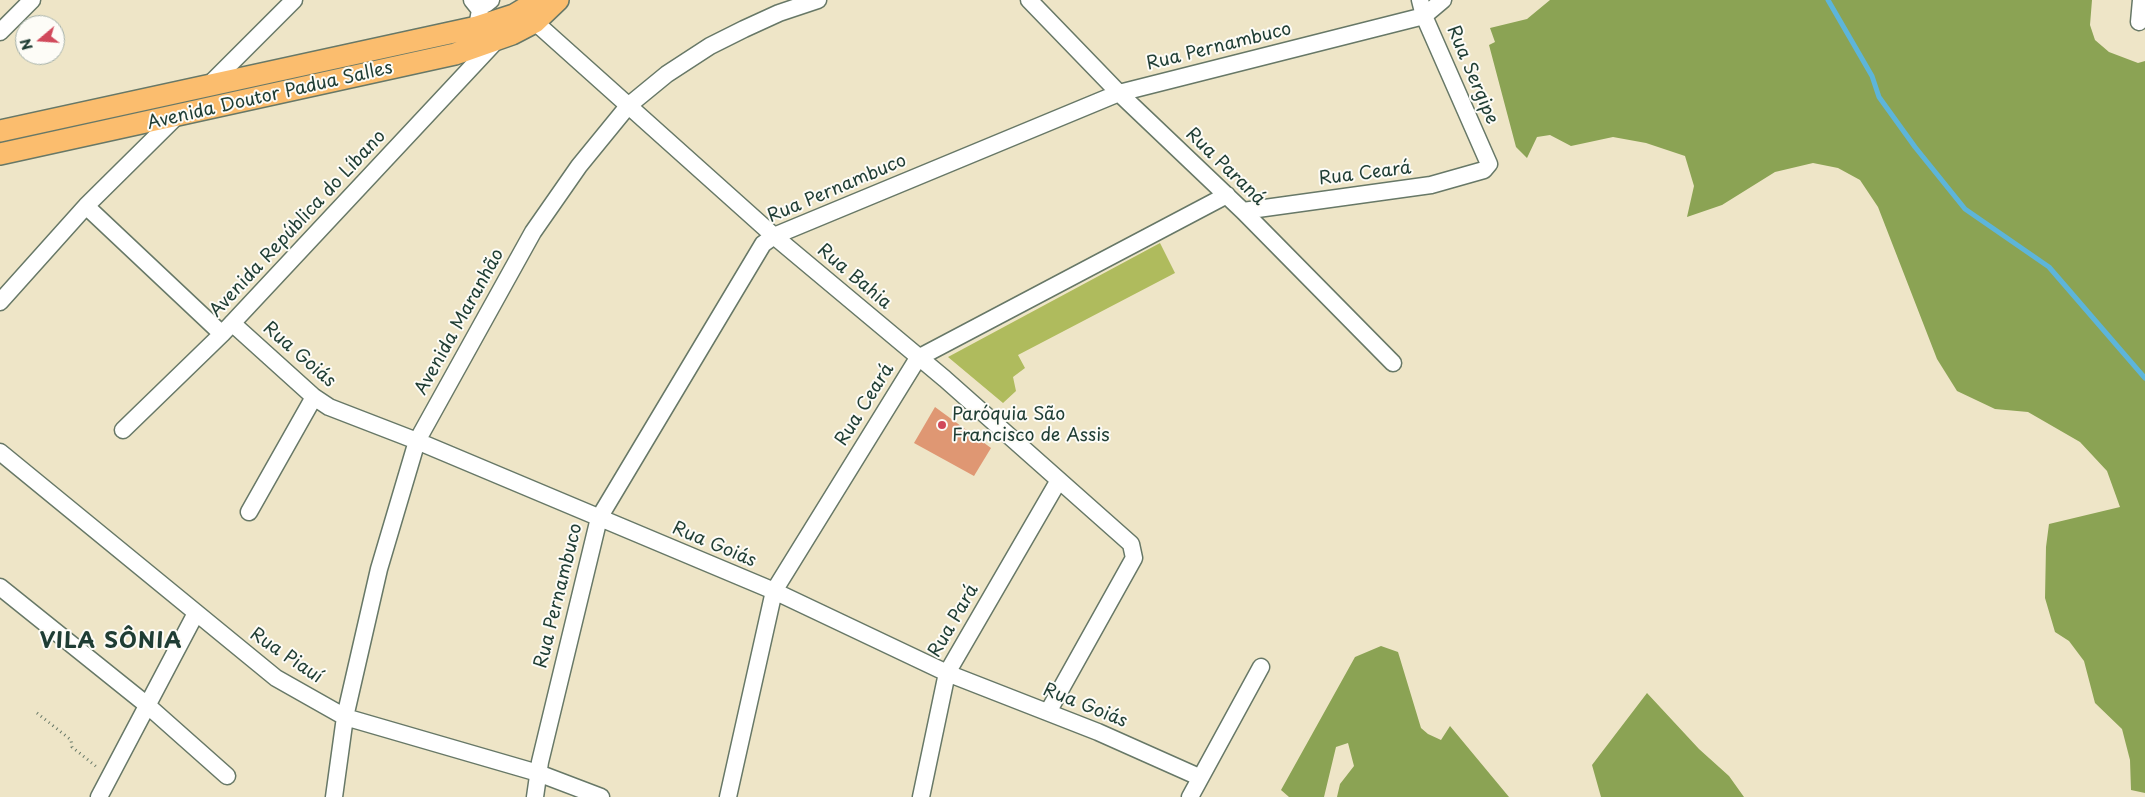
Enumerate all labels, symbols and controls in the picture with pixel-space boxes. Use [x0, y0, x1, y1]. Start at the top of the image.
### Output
north arrow [15, 15, 65, 65]
street label: Rua Pernambuco [1144, 19, 1294, 75]
street label: Rua Sergipe [1442, 22, 1502, 128]
text: N [15, 36, 38, 53]
street label: Avenida Doutor Padua Salles [145, 57, 395, 135]
street label: Rua Paraná [1181, 124, 1269, 210]
street label: Avenida República do Líbano [206, 126, 390, 322]
street label: Rua Pernambuco [764, 150, 910, 228]
street label: Rua Ceará [1317, 158, 1413, 190]
street label: Rua Bahia [812, 240, 896, 314]
street label: Avenida Maranhão [411, 245, 509, 399]
street label: Rua Goiás [258, 318, 340, 392]
street label: Rua Ceará [831, 360, 899, 450]
place label: Paróquia São Francisco de Assis [952, 404, 1110, 446]
marker: Paróquia São Francisco de Assis [936, 419, 948, 431]
street label: Rua Goiás [669, 518, 759, 572]
street label: Rua Pernambuco [531, 521, 587, 671]
street label: Rua Pará [924, 581, 984, 661]
street label: Rua Piauí [246, 624, 326, 688]
district label: VILA SÔNIA [39, 629, 183, 655]
street label: Rua Goiás [1040, 679, 1130, 733]

